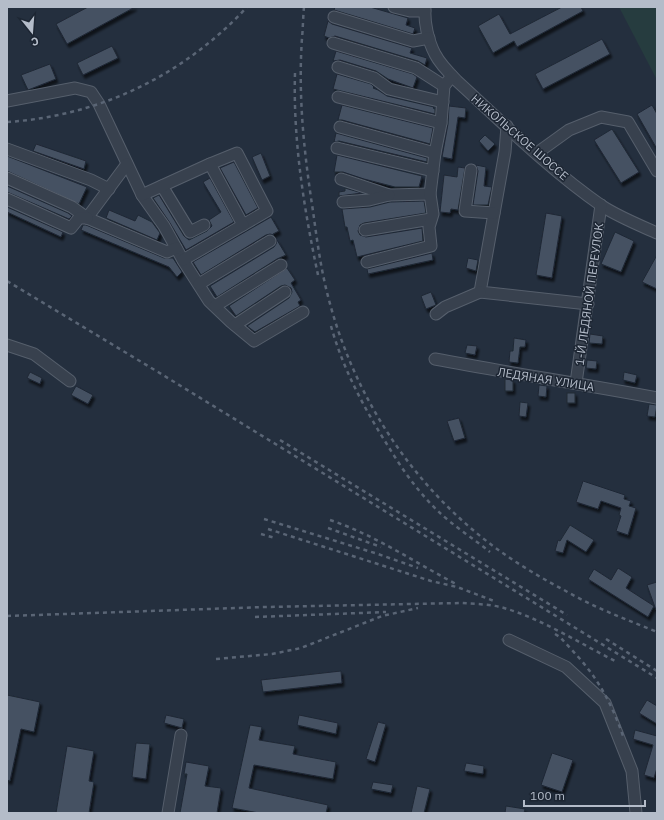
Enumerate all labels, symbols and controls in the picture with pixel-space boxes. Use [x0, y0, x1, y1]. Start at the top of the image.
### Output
north arrow [12, 12, 52, 52]
text: С [29, 34, 40, 49]
street label: НИКОЛЬСКОЕ ШОССЕ [468, 91, 572, 183]
street label: 1-Й ЛЕДЯНОЙ ПЕРЕУЛОК [572, 222, 606, 366]
street label: ЛЕДЯНАЯ УЛИЦА [496, 364, 596, 394]
scale bar [524, 782, 645, 808]
text: 100 m [530, 788, 565, 803]

